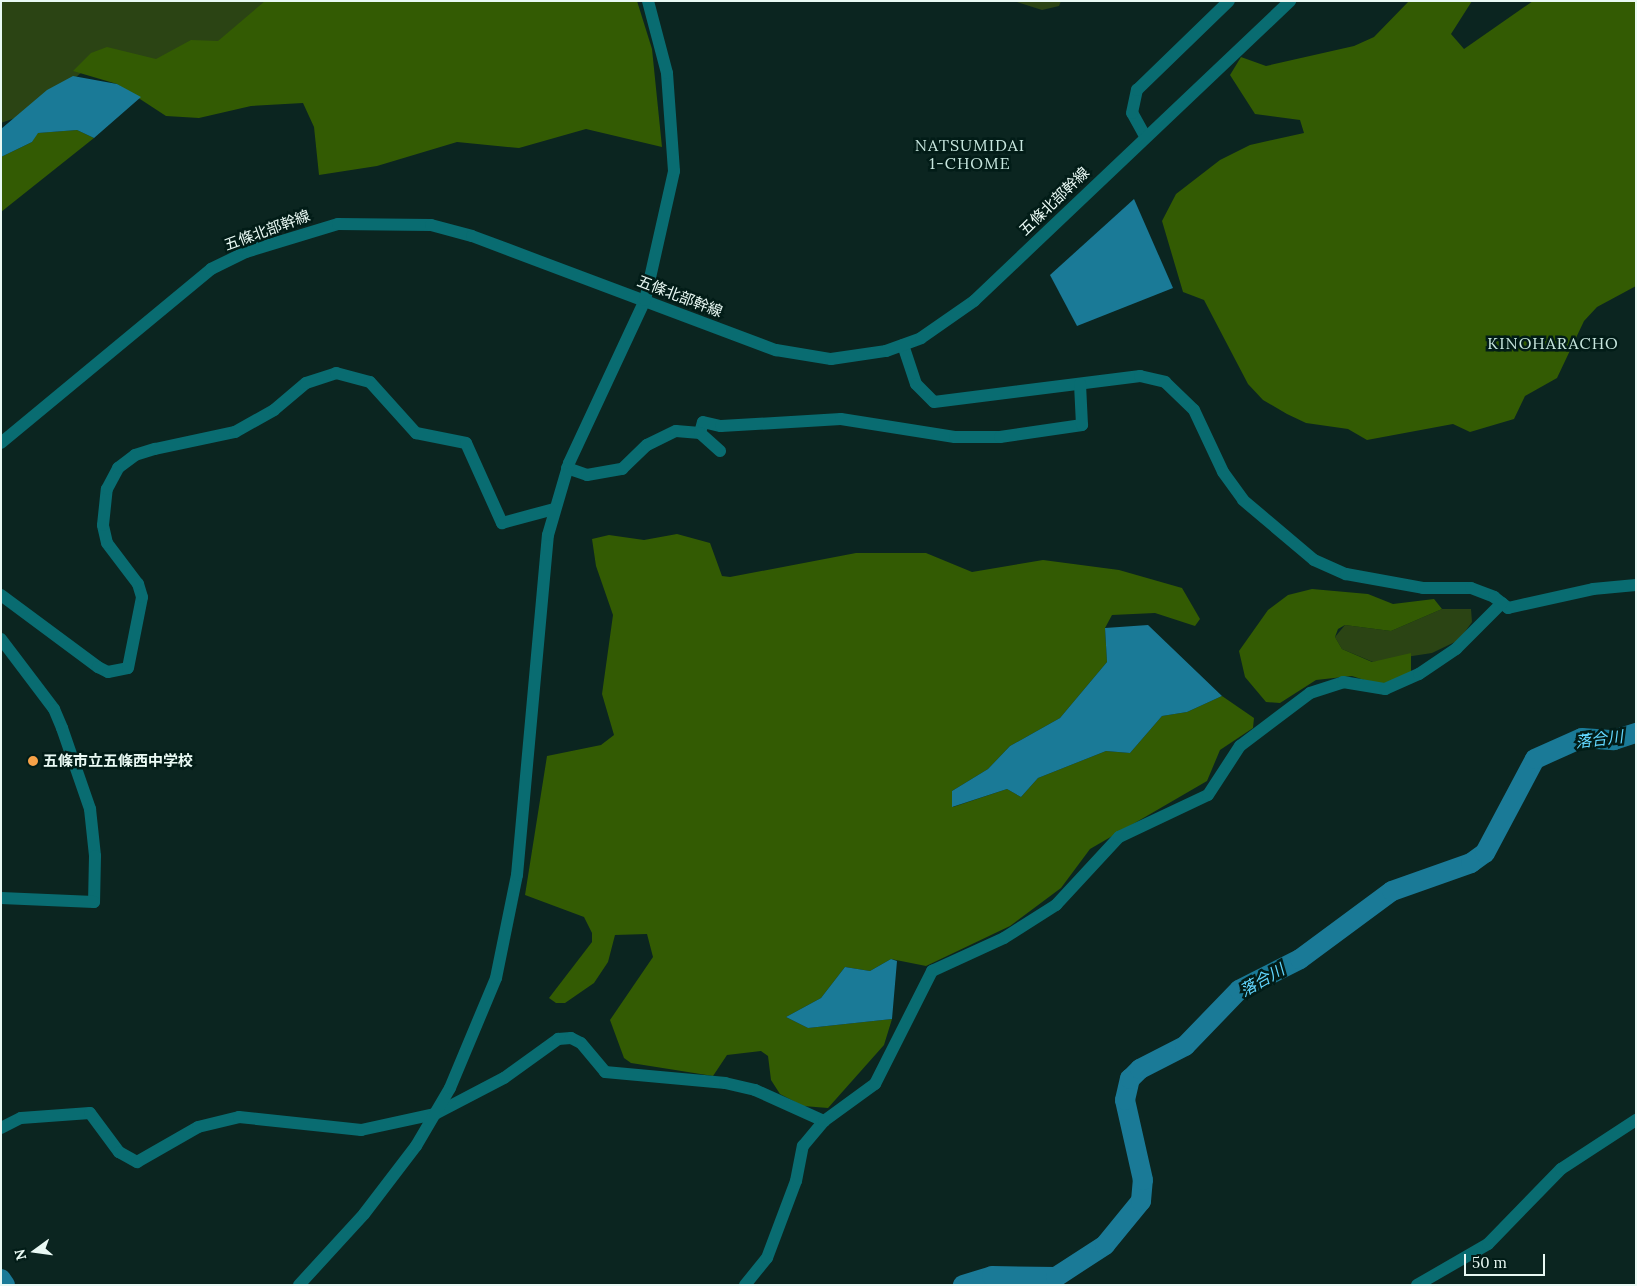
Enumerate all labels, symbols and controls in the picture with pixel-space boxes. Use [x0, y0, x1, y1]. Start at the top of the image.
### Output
district label: NATSUMIDAI 1-CHOME [914, 135, 1026, 173]
street label: 五條北部幹線 [1015, 163, 1093, 239]
street label: 五條北部幹線 [222, 206, 312, 254]
street label: 五條北部幹線 [635, 271, 725, 321]
district label: KINOHARACHO [1486, 333, 1620, 353]
water label: 落合川 [1574, 727, 1624, 751]
place label: 五條市立五條西中学校 [43, 752, 193, 770]
marker: 五條市立五條西中学校 [27, 755, 39, 767]
water label: 落合川 [1236, 960, 1288, 1000]
north arrow [10, 1226, 60, 1276]
scale bar [1467, 1244, 1548, 1276]
text: N [10, 1247, 30, 1262]
text: 50 m [1472, 1253, 1507, 1272]

